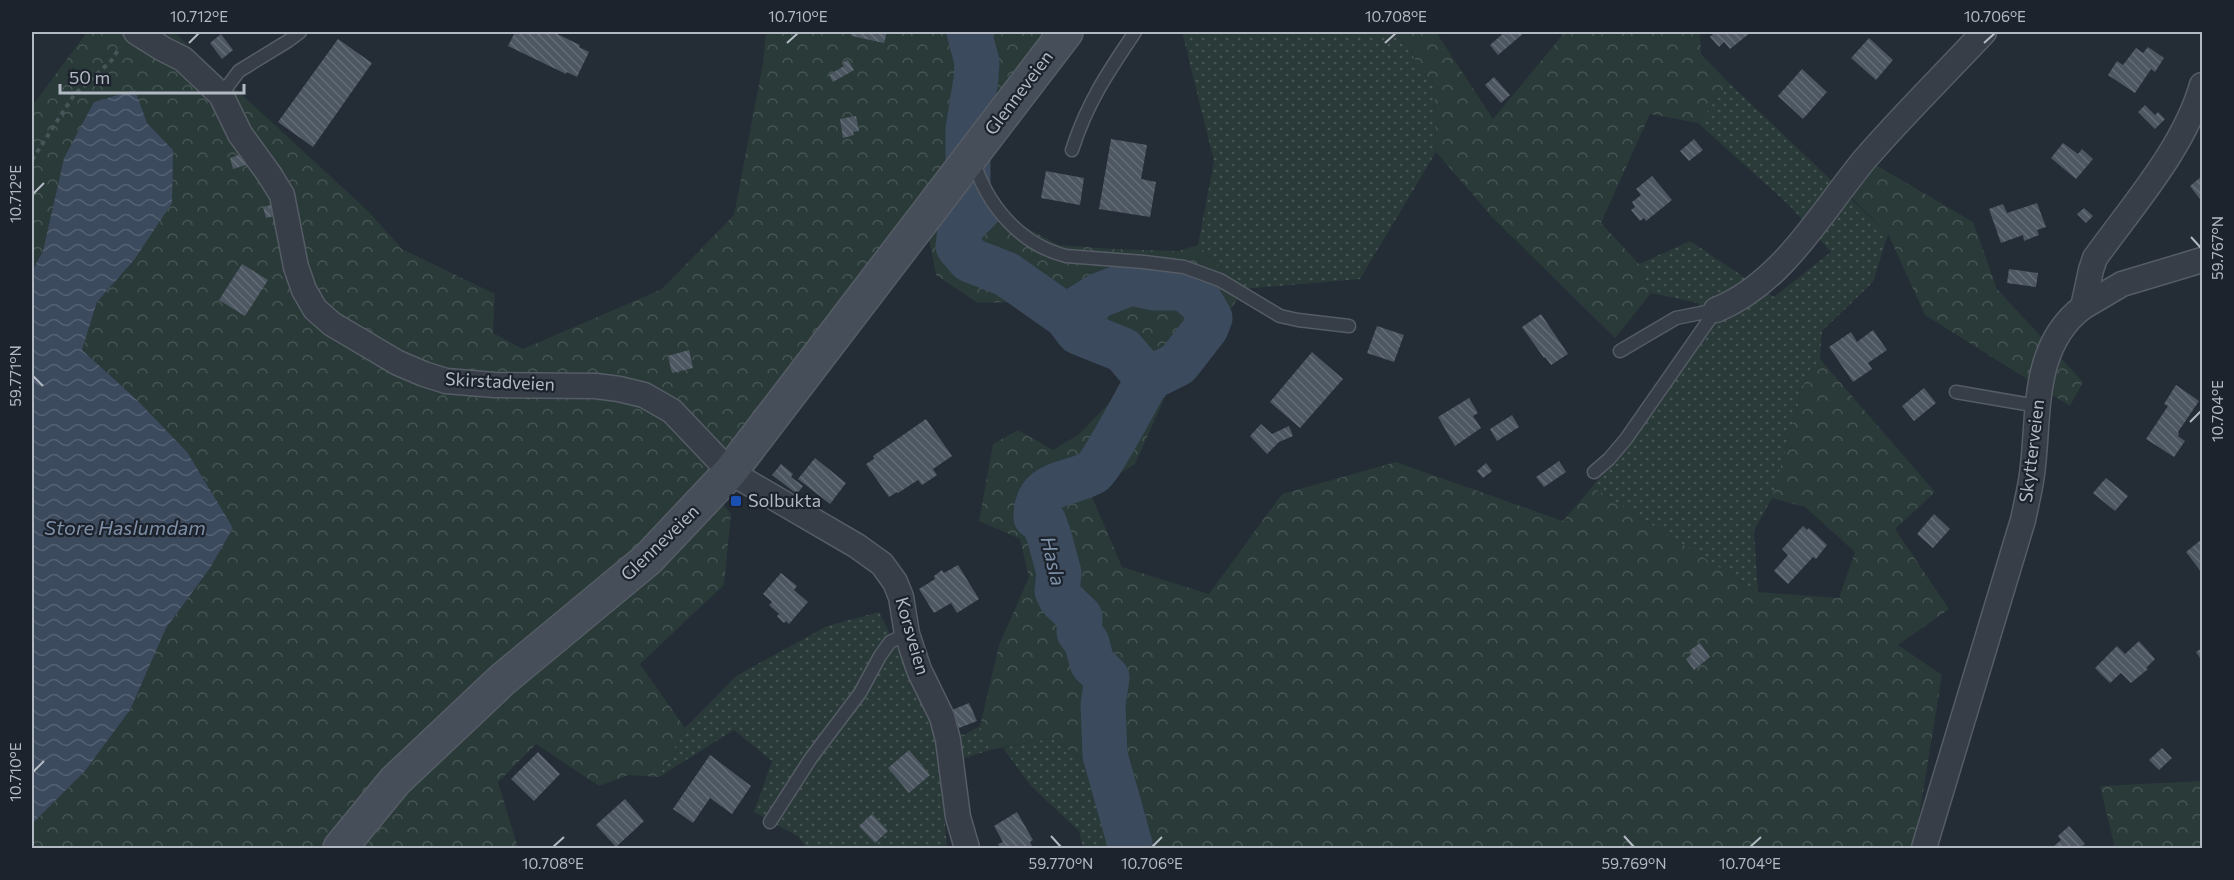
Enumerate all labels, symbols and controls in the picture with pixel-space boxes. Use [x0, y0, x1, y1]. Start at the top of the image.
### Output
text: 10.712°E [170, 7, 228, 25]
text: 10.710°E [768, 7, 828, 25]
text: 10.708°E [1365, 7, 1427, 25]
text: 10.706°E [1964, 7, 2026, 25]
street label: Glenneveien [979, 46, 1057, 139]
scale bar [60, 57, 244, 95]
text: 50 m [69, 66, 110, 88]
text: 10.712°E [6, 165, 24, 223]
text: 59.767°N [2208, 216, 2226, 280]
text: 59.771°N [6, 345, 24, 407]
street label: Skirstadveien [445, 367, 556, 395]
text: 10.704°E [2208, 380, 2226, 442]
street label: Skytterveien [2014, 398, 2048, 504]
place label: Solbukta [748, 489, 821, 511]
marker: Solbukta [729, 494, 743, 508]
street label: Glenneveien [616, 500, 703, 585]
water label: Store Haslumdam [44, 515, 206, 539]
water label: Hasla [1037, 534, 1071, 588]
street label: Korsveien [891, 594, 935, 677]
text: 10.710°E [6, 742, 24, 802]
text: 10.708°E [522, 854, 584, 872]
text: 59.770°N [1029, 854, 1093, 872]
text: 10.706°E [1121, 854, 1183, 872]
text: 59.769°N [1601, 854, 1667, 872]
text: 10.704°E [1719, 854, 1781, 872]

